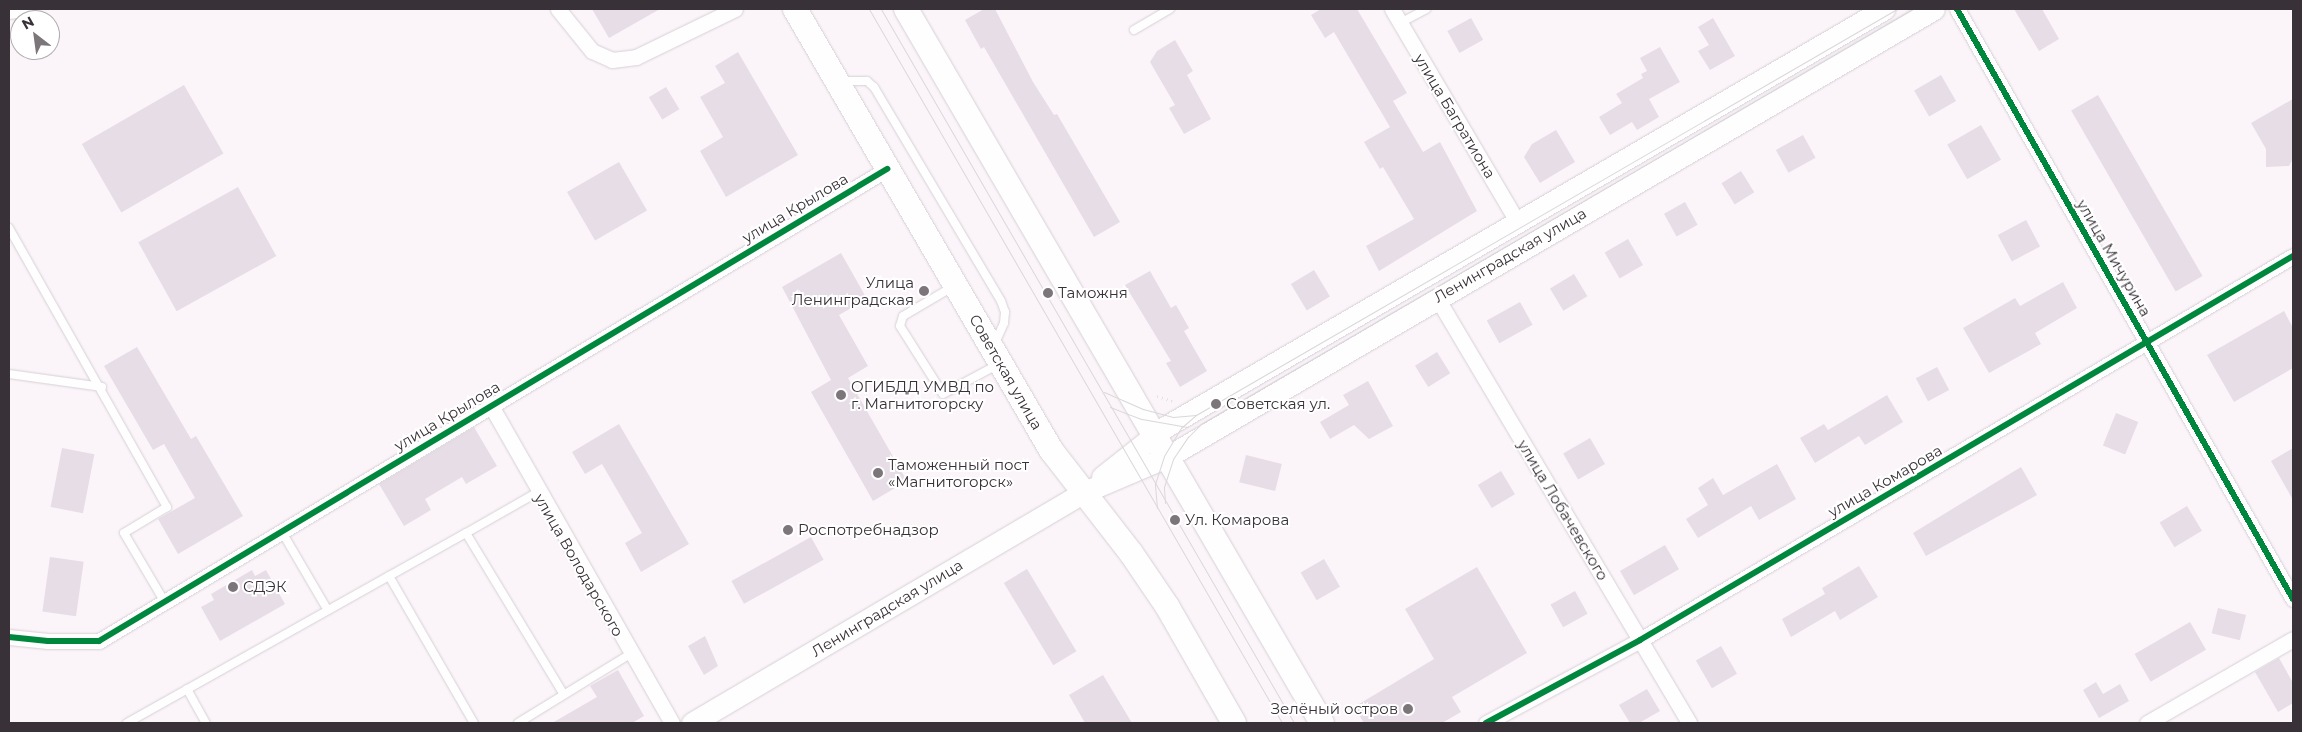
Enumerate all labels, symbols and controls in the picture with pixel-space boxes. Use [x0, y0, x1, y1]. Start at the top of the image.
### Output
north arrow [10, 10, 60, 60]
text: N [19, 12, 37, 33]
street label: улица Багратиона [1411, 50, 1499, 182]
street label: улица Крылова [739, 169, 851, 247]
street label: улица Мичурина [2073, 196, 2155, 320]
street label: Ленинградская улица [1431, 204, 1589, 306]
place label: Улица Ленинградская [792, 273, 914, 308]
place label: Таможня [1058, 284, 1128, 302]
marker: Улица Ленинградская [918, 285, 930, 297]
marker: Таможня [1042, 287, 1054, 299]
street label: Советская улица [966, 311, 1046, 433]
street label: улица Крылова [391, 377, 503, 455]
place label: ОГИБДД УМВД по г. Магнитогорску [851, 377, 994, 412]
marker: ОГИБДД УМВД по г. Магнитогорску [835, 389, 847, 401]
place label: Советская ул. [1226, 395, 1330, 413]
marker: Советская ул. [1210, 398, 1222, 410]
street label: улица Лобачевского [1514, 436, 1612, 584]
street label: улица Комарова [1825, 441, 1945, 521]
place label: Таможенный пост «Магнитогорск» [888, 455, 1029, 490]
marker: Таможенный пост «Магнитогорск» [872, 467, 884, 479]
street label: улица Володарского [531, 490, 627, 640]
place label: Ул. Комарова [1185, 511, 1289, 529]
marker: Ул. Комарова [1169, 514, 1181, 526]
place label: Роспотребнадзор [798, 521, 939, 539]
marker: Роспотребнадзор [782, 524, 794, 536]
street label: Ленинградская улица [808, 556, 966, 660]
place label: СДЭК [243, 578, 286, 596]
marker: СДЭК [227, 581, 239, 593]
place label: Зелёный остров [1271, 700, 1398, 718]
marker: Зелёный остров [1402, 703, 1414, 715]

